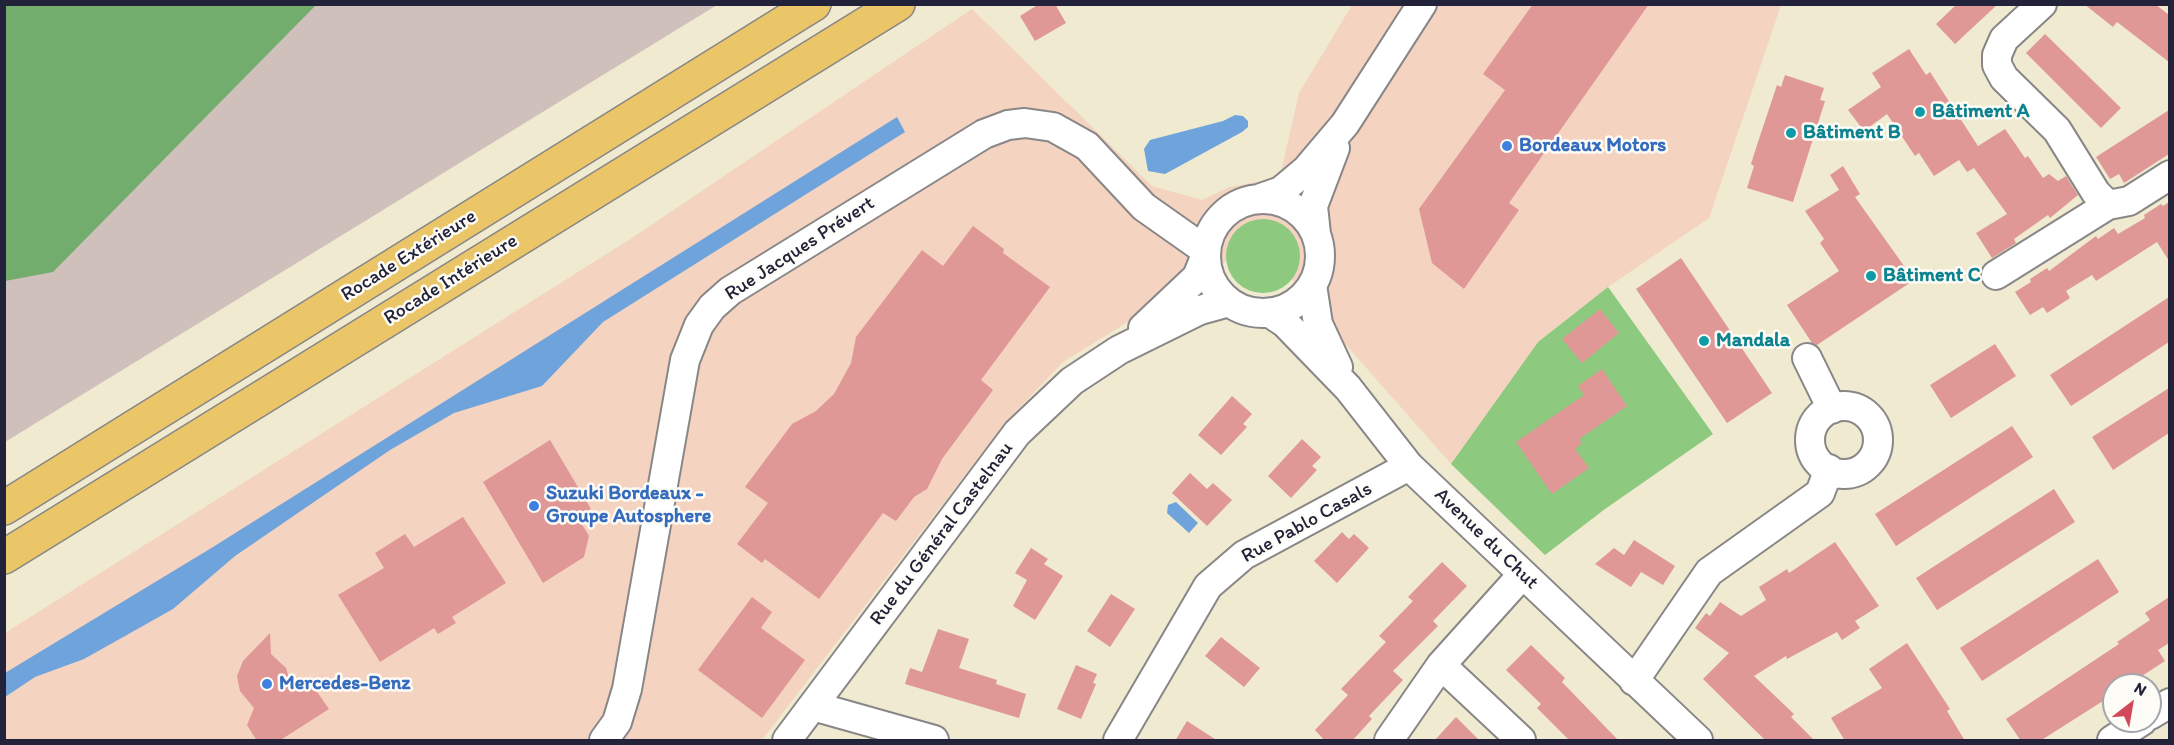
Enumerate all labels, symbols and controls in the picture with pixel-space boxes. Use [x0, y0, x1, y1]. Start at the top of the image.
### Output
place label: Bâtiment A [1932, 100, 2030, 124]
marker: Bâtiment A [1913, 105, 1927, 119]
place label: Bâtiment B [1803, 121, 1901, 145]
marker: Bâtiment B [1784, 126, 1798, 140]
place label: Bordeaux Motors [1519, 134, 1666, 158]
marker: Bordeaux Motors [1500, 139, 1514, 153]
street label: Rue Jacques Prévert [721, 192, 879, 306]
street label: Rocade Extérieure [337, 205, 481, 307]
street label: Rocade Intérieure [380, 229, 522, 331]
place label: Bâtiment C [1883, 264, 1981, 288]
marker: Bâtiment C [1864, 269, 1878, 283]
place label: Mandala [1716, 329, 1790, 353]
marker: Mandala [1697, 334, 1711, 348]
street label: Rue du Général Castelnau [865, 437, 1019, 631]
street label: Rue Pablo Casals [1237, 477, 1377, 569]
place label: Suzuki Bordeaux - Groupe Autosphere [546, 482, 711, 529]
street label: Avenue du Chut [1429, 483, 1543, 595]
marker: Suzuki Bordeaux - Groupe Autosphere [527, 499, 541, 513]
place label: Mercedes-Benz [279, 672, 411, 696]
north arrow [2102, 673, 2162, 733]
marker: Mercedes-Benz [260, 677, 274, 691]
text: N [2131, 678, 2150, 700]

